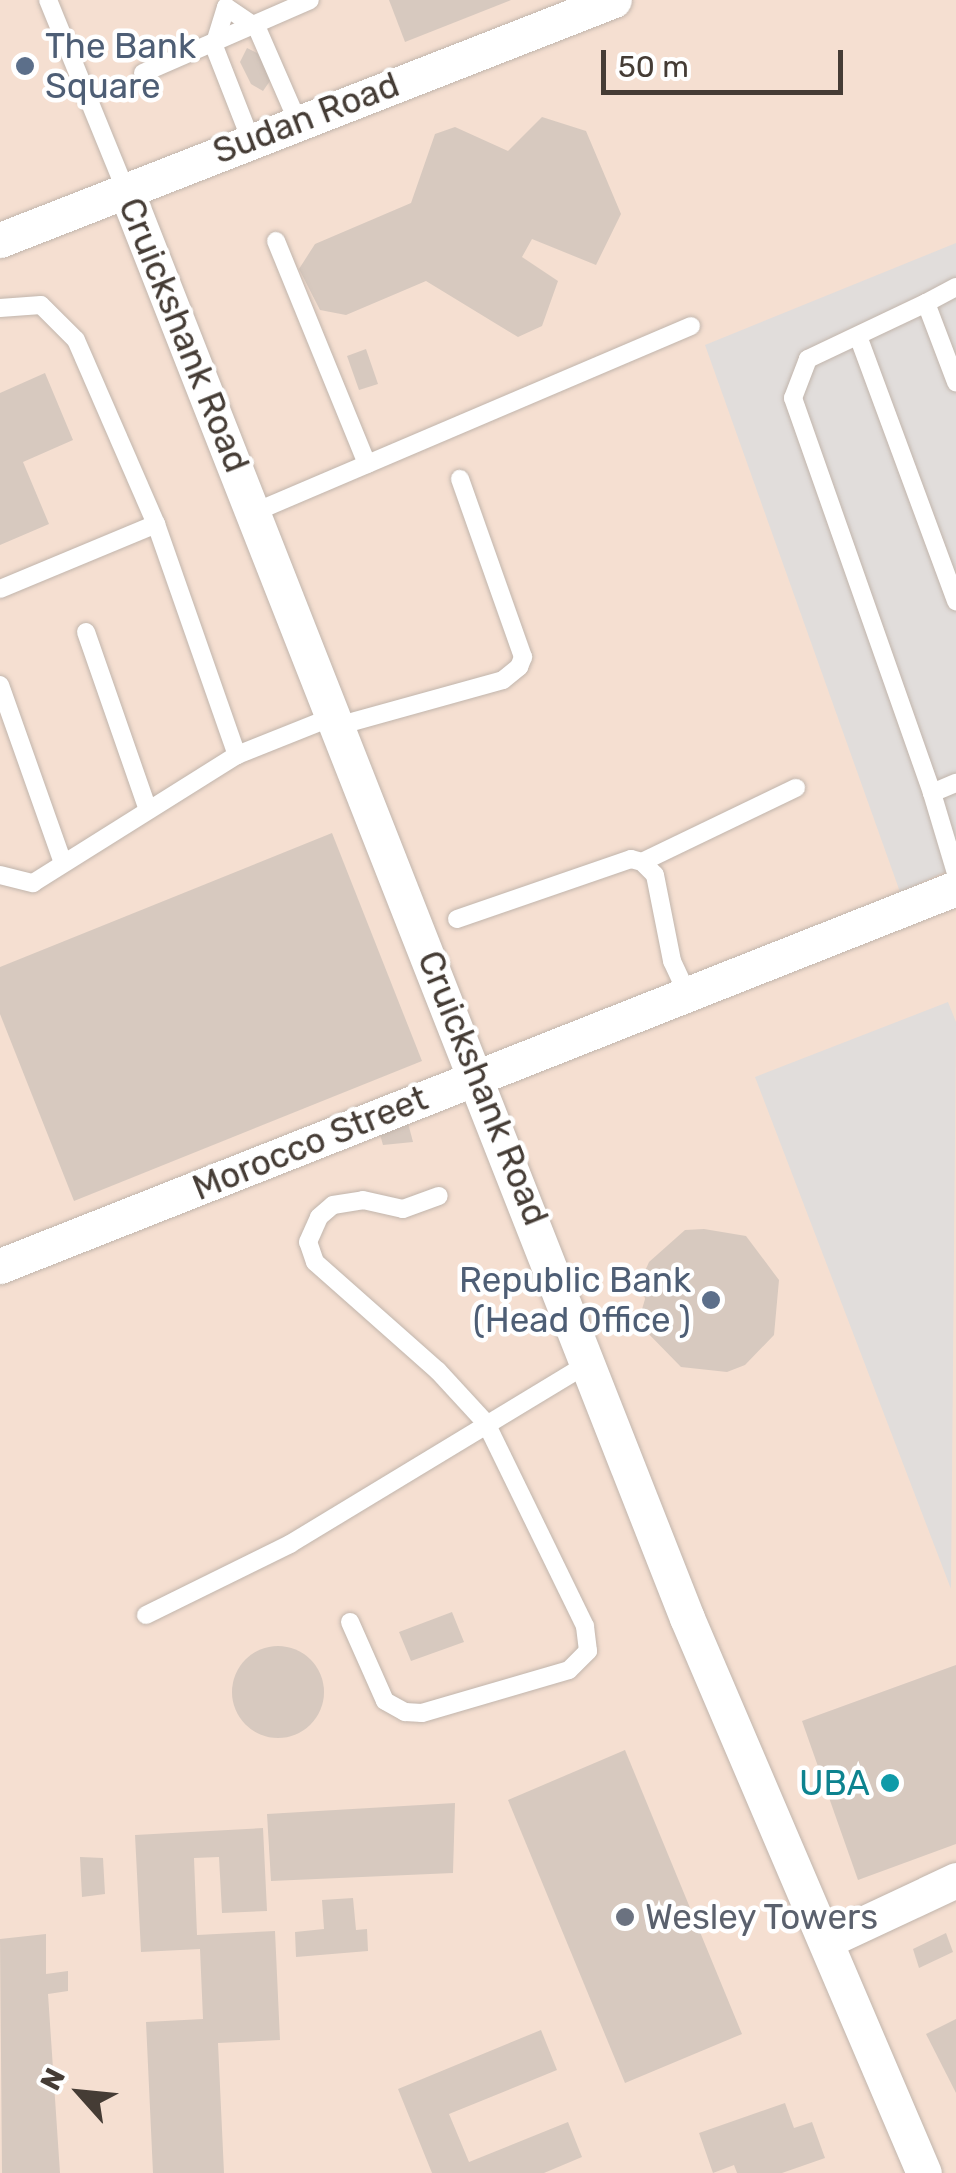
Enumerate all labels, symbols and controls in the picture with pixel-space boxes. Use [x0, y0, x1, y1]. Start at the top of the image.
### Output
place label: The Bank Square [45, 25, 196, 107]
scale bar [606, 30, 848, 92]
text: 50 m [618, 49, 689, 85]
marker: The Bank Square [14, 55, 36, 77]
street label: Sudan Road [207, 63, 405, 173]
street label: Cruickshank Road [110, 192, 258, 478]
street label: Cruickshank Road [409, 945, 557, 1231]
street label: Morocco Street [187, 1077, 433, 1209]
place label: Republic Bank (Head Office ) [459, 1259, 691, 1341]
marker: Republic Bank (Head Office ) [700, 1289, 722, 1311]
place label: UBA [799, 1762, 870, 1804]
marker: UBA [879, 1772, 901, 1794]
place label: Wesley Towers [645, 1896, 880, 1938]
marker: Wesley Towers [614, 1906, 636, 1928]
north arrow [30, 2043, 130, 2143]
text: N [34, 2063, 72, 2096]

